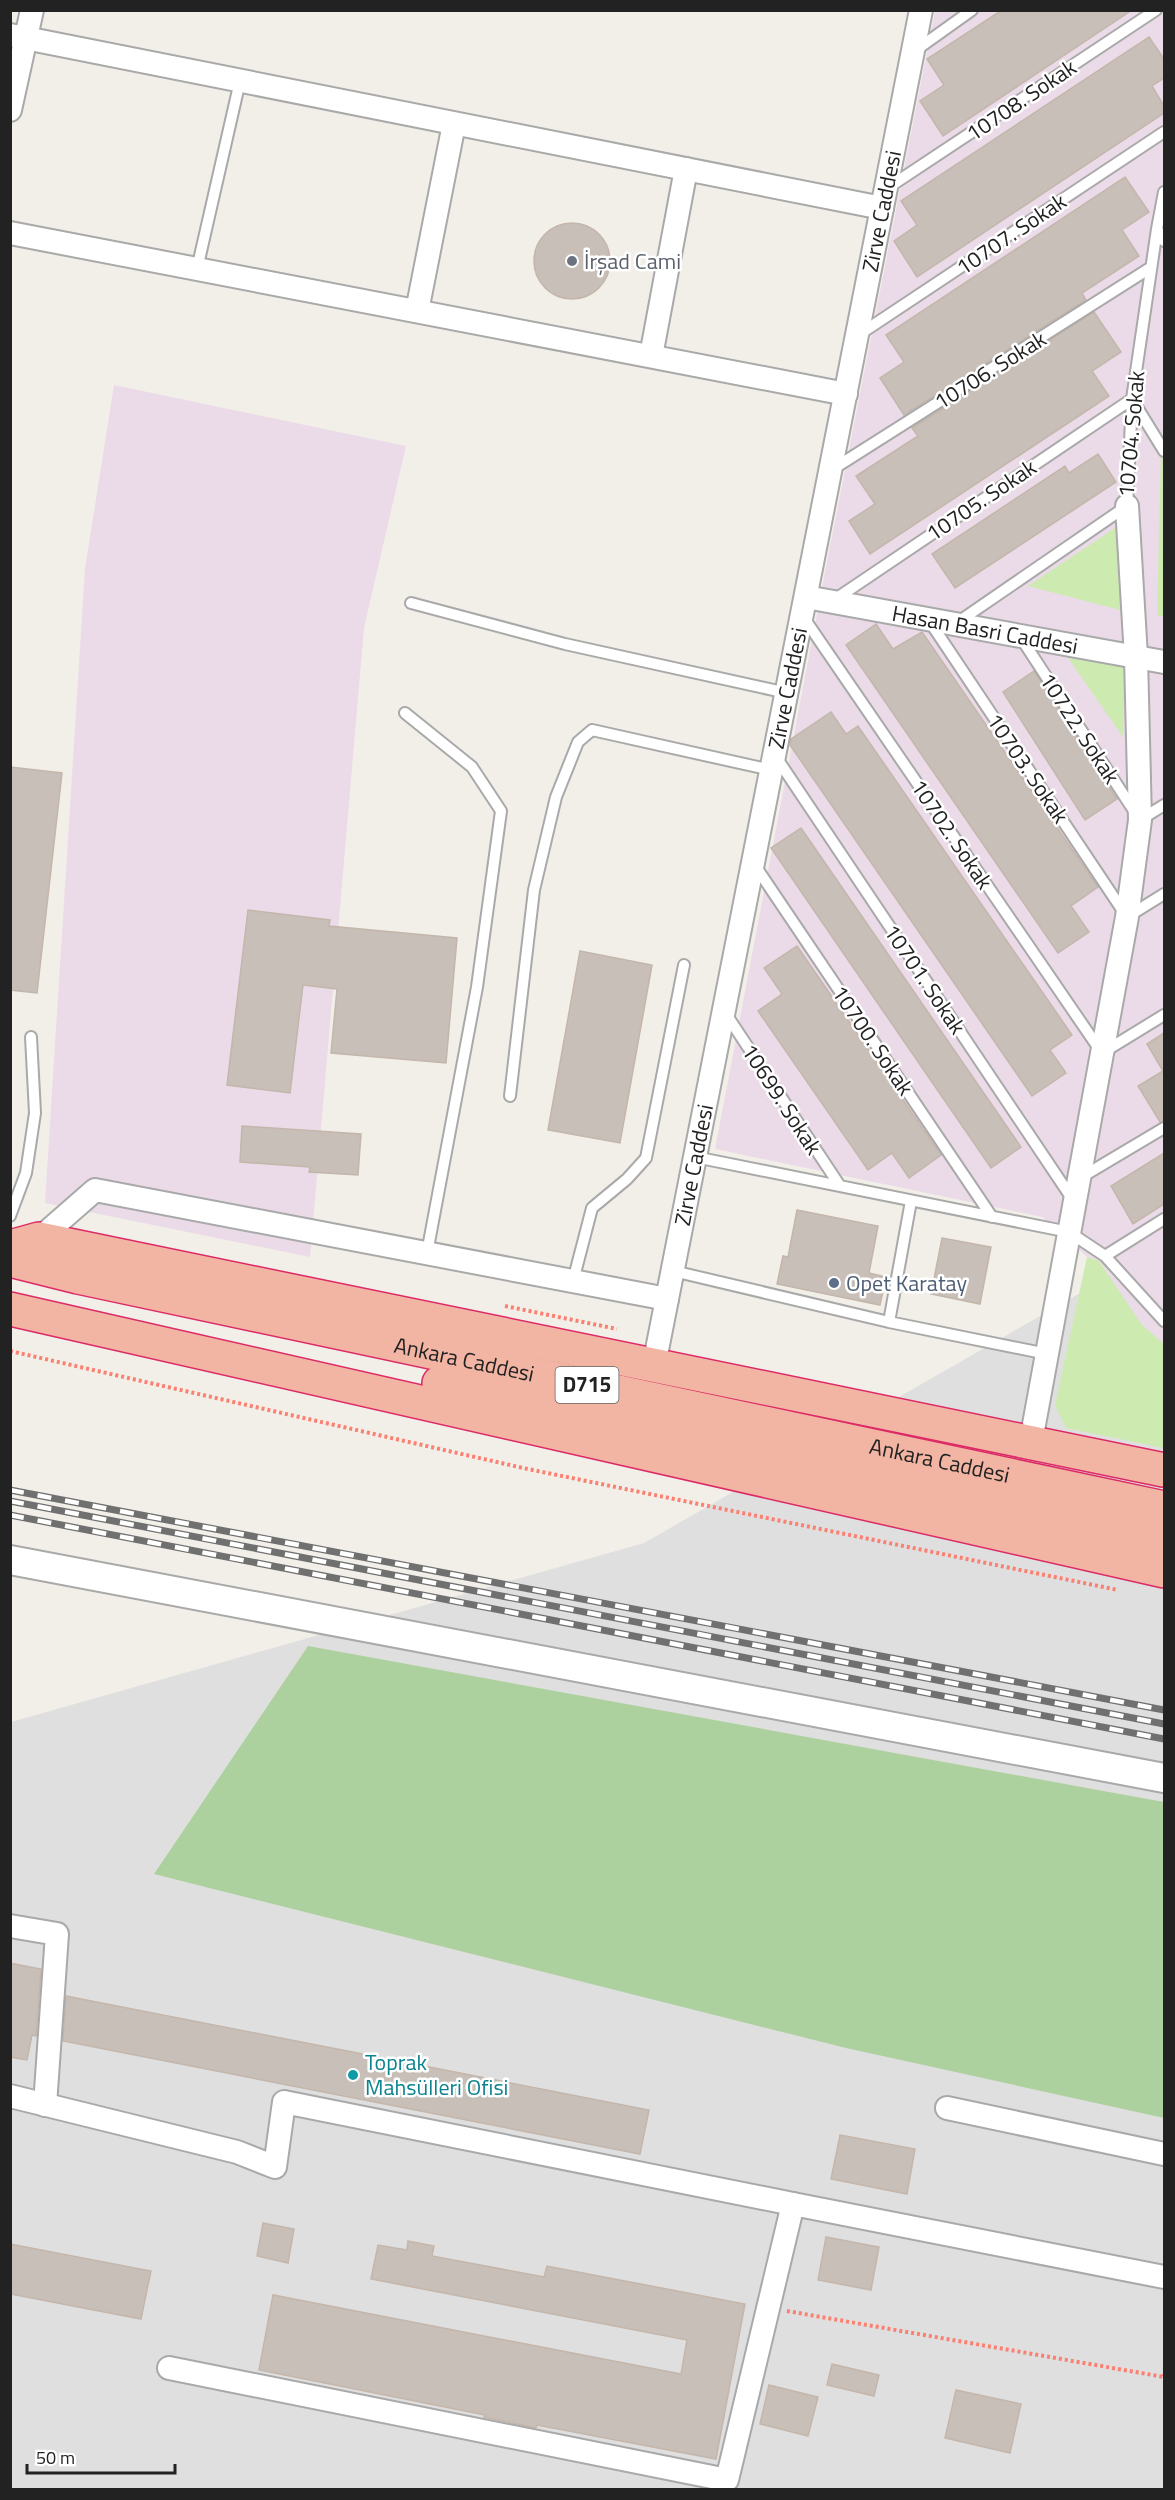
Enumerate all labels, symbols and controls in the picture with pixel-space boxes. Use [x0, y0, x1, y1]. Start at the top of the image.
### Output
street label: 10708. Sokak [959, 50, 1083, 150]
street label: Zirve Caddesi [853, 148, 910, 275]
street label: 10707. Sokak [949, 184, 1073, 284]
place label: İrşad Cami [584, 244, 681, 278]
marker: İrşad Cami [565, 254, 579, 268]
street label: 10706. Sokak [927, 322, 1053, 418]
street label: 10704. Sokak [1109, 369, 1153, 499]
street label: 10705. Sokak [919, 450, 1043, 550]
street label: Hasan Basri Caddesi [889, 596, 1081, 663]
street label: Zirve Caddesi [759, 624, 816, 752]
street label: 10722. Sokak [1031, 666, 1129, 791]
street label: 10703. Sokak [978, 706, 1078, 830]
street label: 10702. Sokak [902, 772, 1002, 896]
street label: 10701. Sokak [875, 917, 975, 1041]
street label: 10700. Sokak [823, 978, 923, 1102]
street label: 10699. Sokak [733, 1037, 831, 1162]
street label: Zirve Caddesi [665, 1101, 722, 1229]
place label: Opet Karatay [846, 1266, 968, 1300]
marker: Opet Karatay [827, 1276, 841, 1290]
street label: Ankara Caddesi [391, 1328, 537, 1391]
road number: D715 [556, 1367, 618, 1403]
street label: Ankara Caddesi [866, 1429, 1013, 1492]
place label: Toprak Mahsülleri Ofisi [365, 2045, 508, 2104]
marker: Toprak Mahsülleri Ofisi [346, 2068, 360, 2082]
scale bar [27, 2437, 176, 2475]
text: 50 m [36, 2444, 75, 2471]

